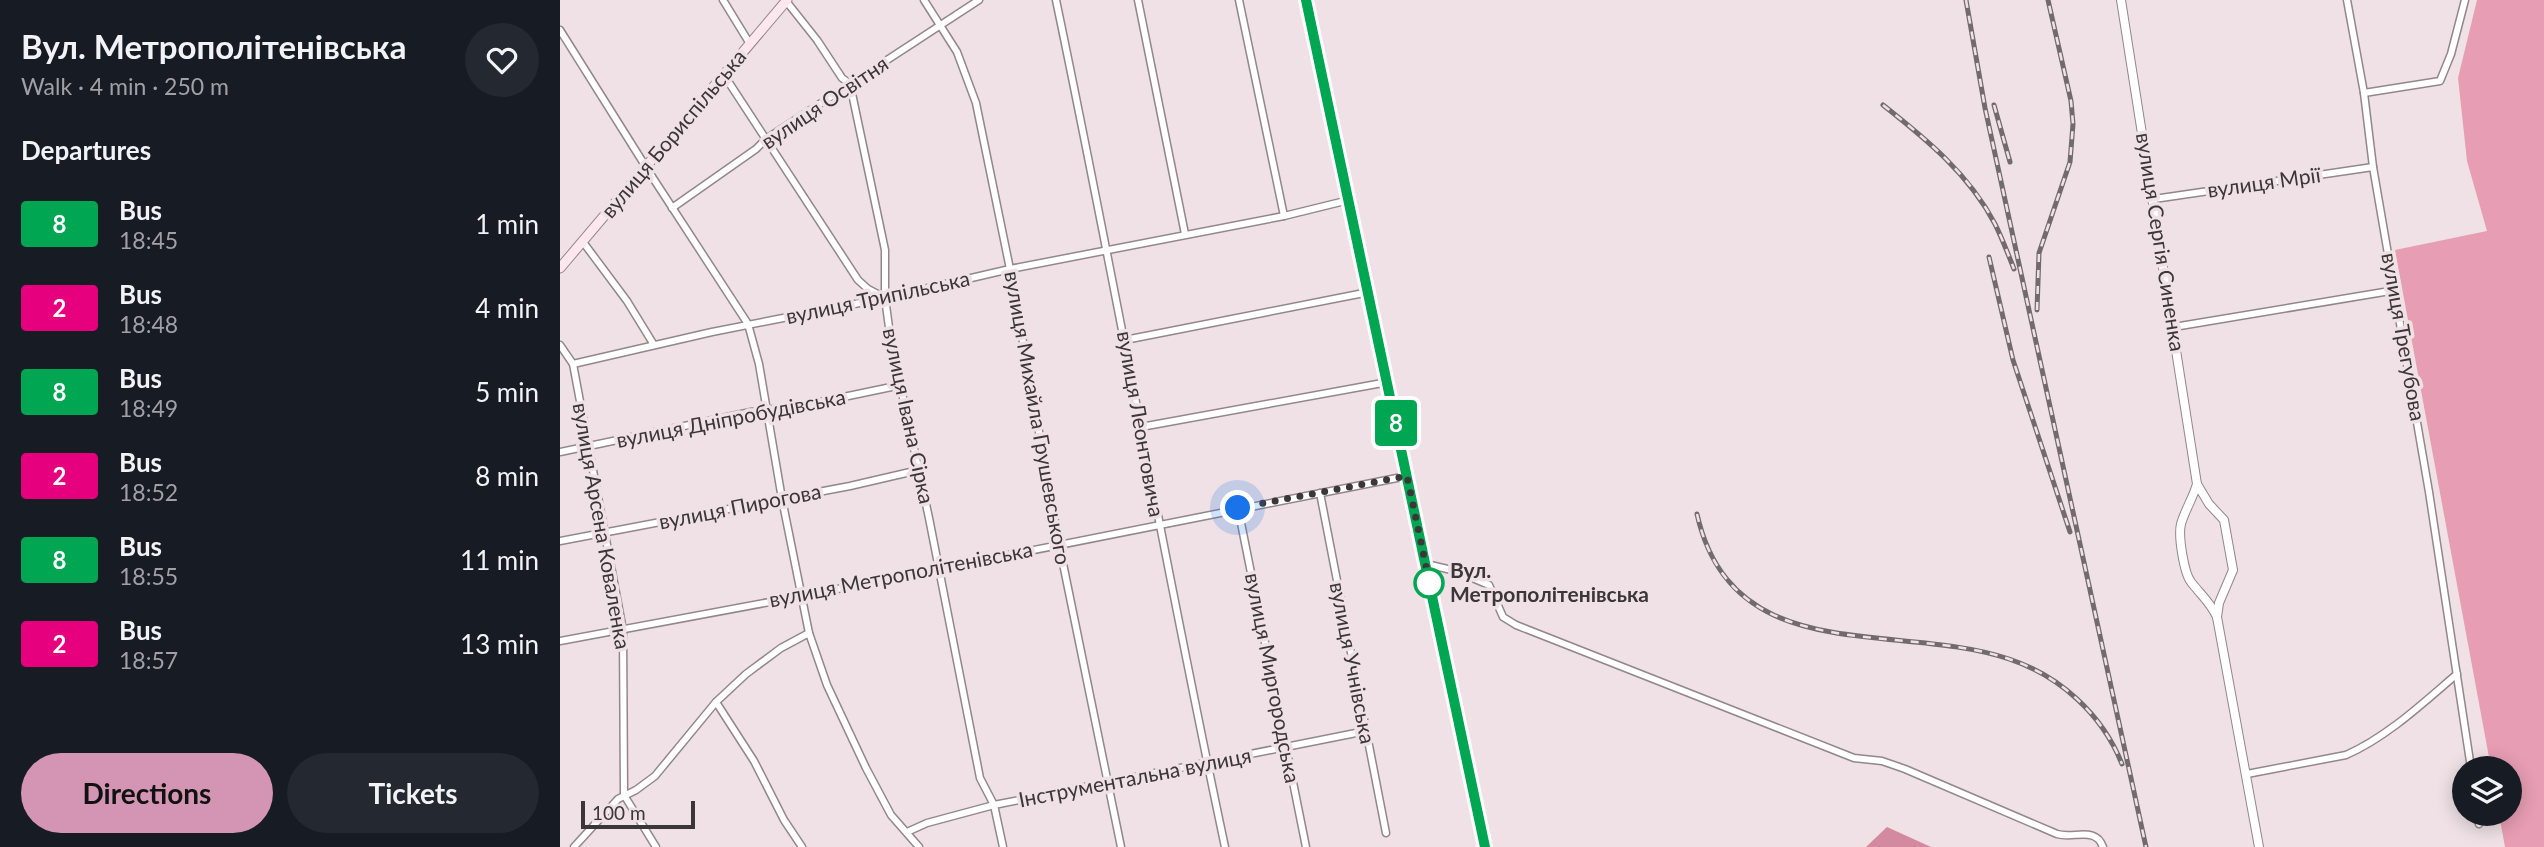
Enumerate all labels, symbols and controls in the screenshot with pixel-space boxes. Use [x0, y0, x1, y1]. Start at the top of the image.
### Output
button: heart [465, 23, 539, 97]
text: Вул. Метрополітенівська [21, 26, 406, 66]
street label: вулиця Бориспільська [595, 44, 751, 222]
street label: вулиця Освітня [756, 50, 892, 153]
text: Walk · 4 min · 250 m [21, 72, 229, 100]
street label: вулиця Сергія Синенка [2132, 131, 2191, 353]
text: Departures [21, 134, 151, 166]
street label: вулиця Мрії [2206, 161, 2323, 202]
text: Bus [119, 194, 162, 226]
text: 1 min [475, 208, 539, 240]
text: 8 [53, 209, 66, 238]
text: 18:45 [119, 226, 178, 254]
street label: вулиця Трегубова [2377, 251, 2432, 423]
street label: вулиця Трипільська [783, 265, 972, 328]
street label: вулиця Михайла Грушевського [1000, 269, 1077, 567]
text: Bus [119, 278, 162, 310]
text: 4 min [475, 292, 539, 324]
text: 2 [53, 293, 66, 322]
text: 18:48 [119, 310, 178, 338]
street label: вулиця Івана Сірка [879, 325, 940, 506]
street label: вулиця Леонтовича [1113, 329, 1170, 519]
text: Bus [119, 362, 162, 394]
text: 5 min [475, 376, 539, 408]
text: 8 [53, 377, 66, 406]
street label: вулиця Дніпробудівська [614, 383, 847, 452]
text: 18:49 [119, 394, 178, 422]
line badge: 8 [1373, 400, 1419, 446]
street label: вулиця Арсена Коваленка [568, 401, 636, 651]
text: 8 [1389, 408, 1403, 437]
text: Bus [119, 446, 162, 478]
text: 8 min [475, 460, 539, 492]
text: 2 [53, 461, 66, 490]
text: 18:52 [119, 478, 178, 506]
street label: вулиця Пирогова [656, 478, 823, 534]
your location [1220, 490, 1255, 525]
text: Bus [119, 530, 162, 562]
street label: вулиця Метрополітенівська [767, 536, 1035, 611]
text: 11 min [460, 544, 539, 576]
text: 8 [53, 545, 66, 574]
place label: Вул. Метрополітенівська [1450, 557, 1649, 606]
text: 18:55 [119, 562, 178, 590]
marker: Вул. Метрополітенівська [1414, 568, 1444, 598]
street label: вулиця Миргородська [1241, 571, 1306, 785]
street label: вулиця Учнівська [1326, 580, 1381, 746]
text: Bus [119, 614, 162, 646]
text: 13 min [460, 628, 539, 660]
text: 2 [53, 629, 66, 658]
text: 18:57 [119, 646, 178, 674]
street label: Інструментальна вулиця [1016, 742, 1253, 811]
button: Directions [21, 753, 273, 833]
button: Tickets [287, 753, 539, 833]
map controls [2452, 756, 2522, 826]
button: layers [2452, 756, 2522, 826]
scale bar [581, 798, 695, 830]
text: 100 m [592, 801, 646, 824]

